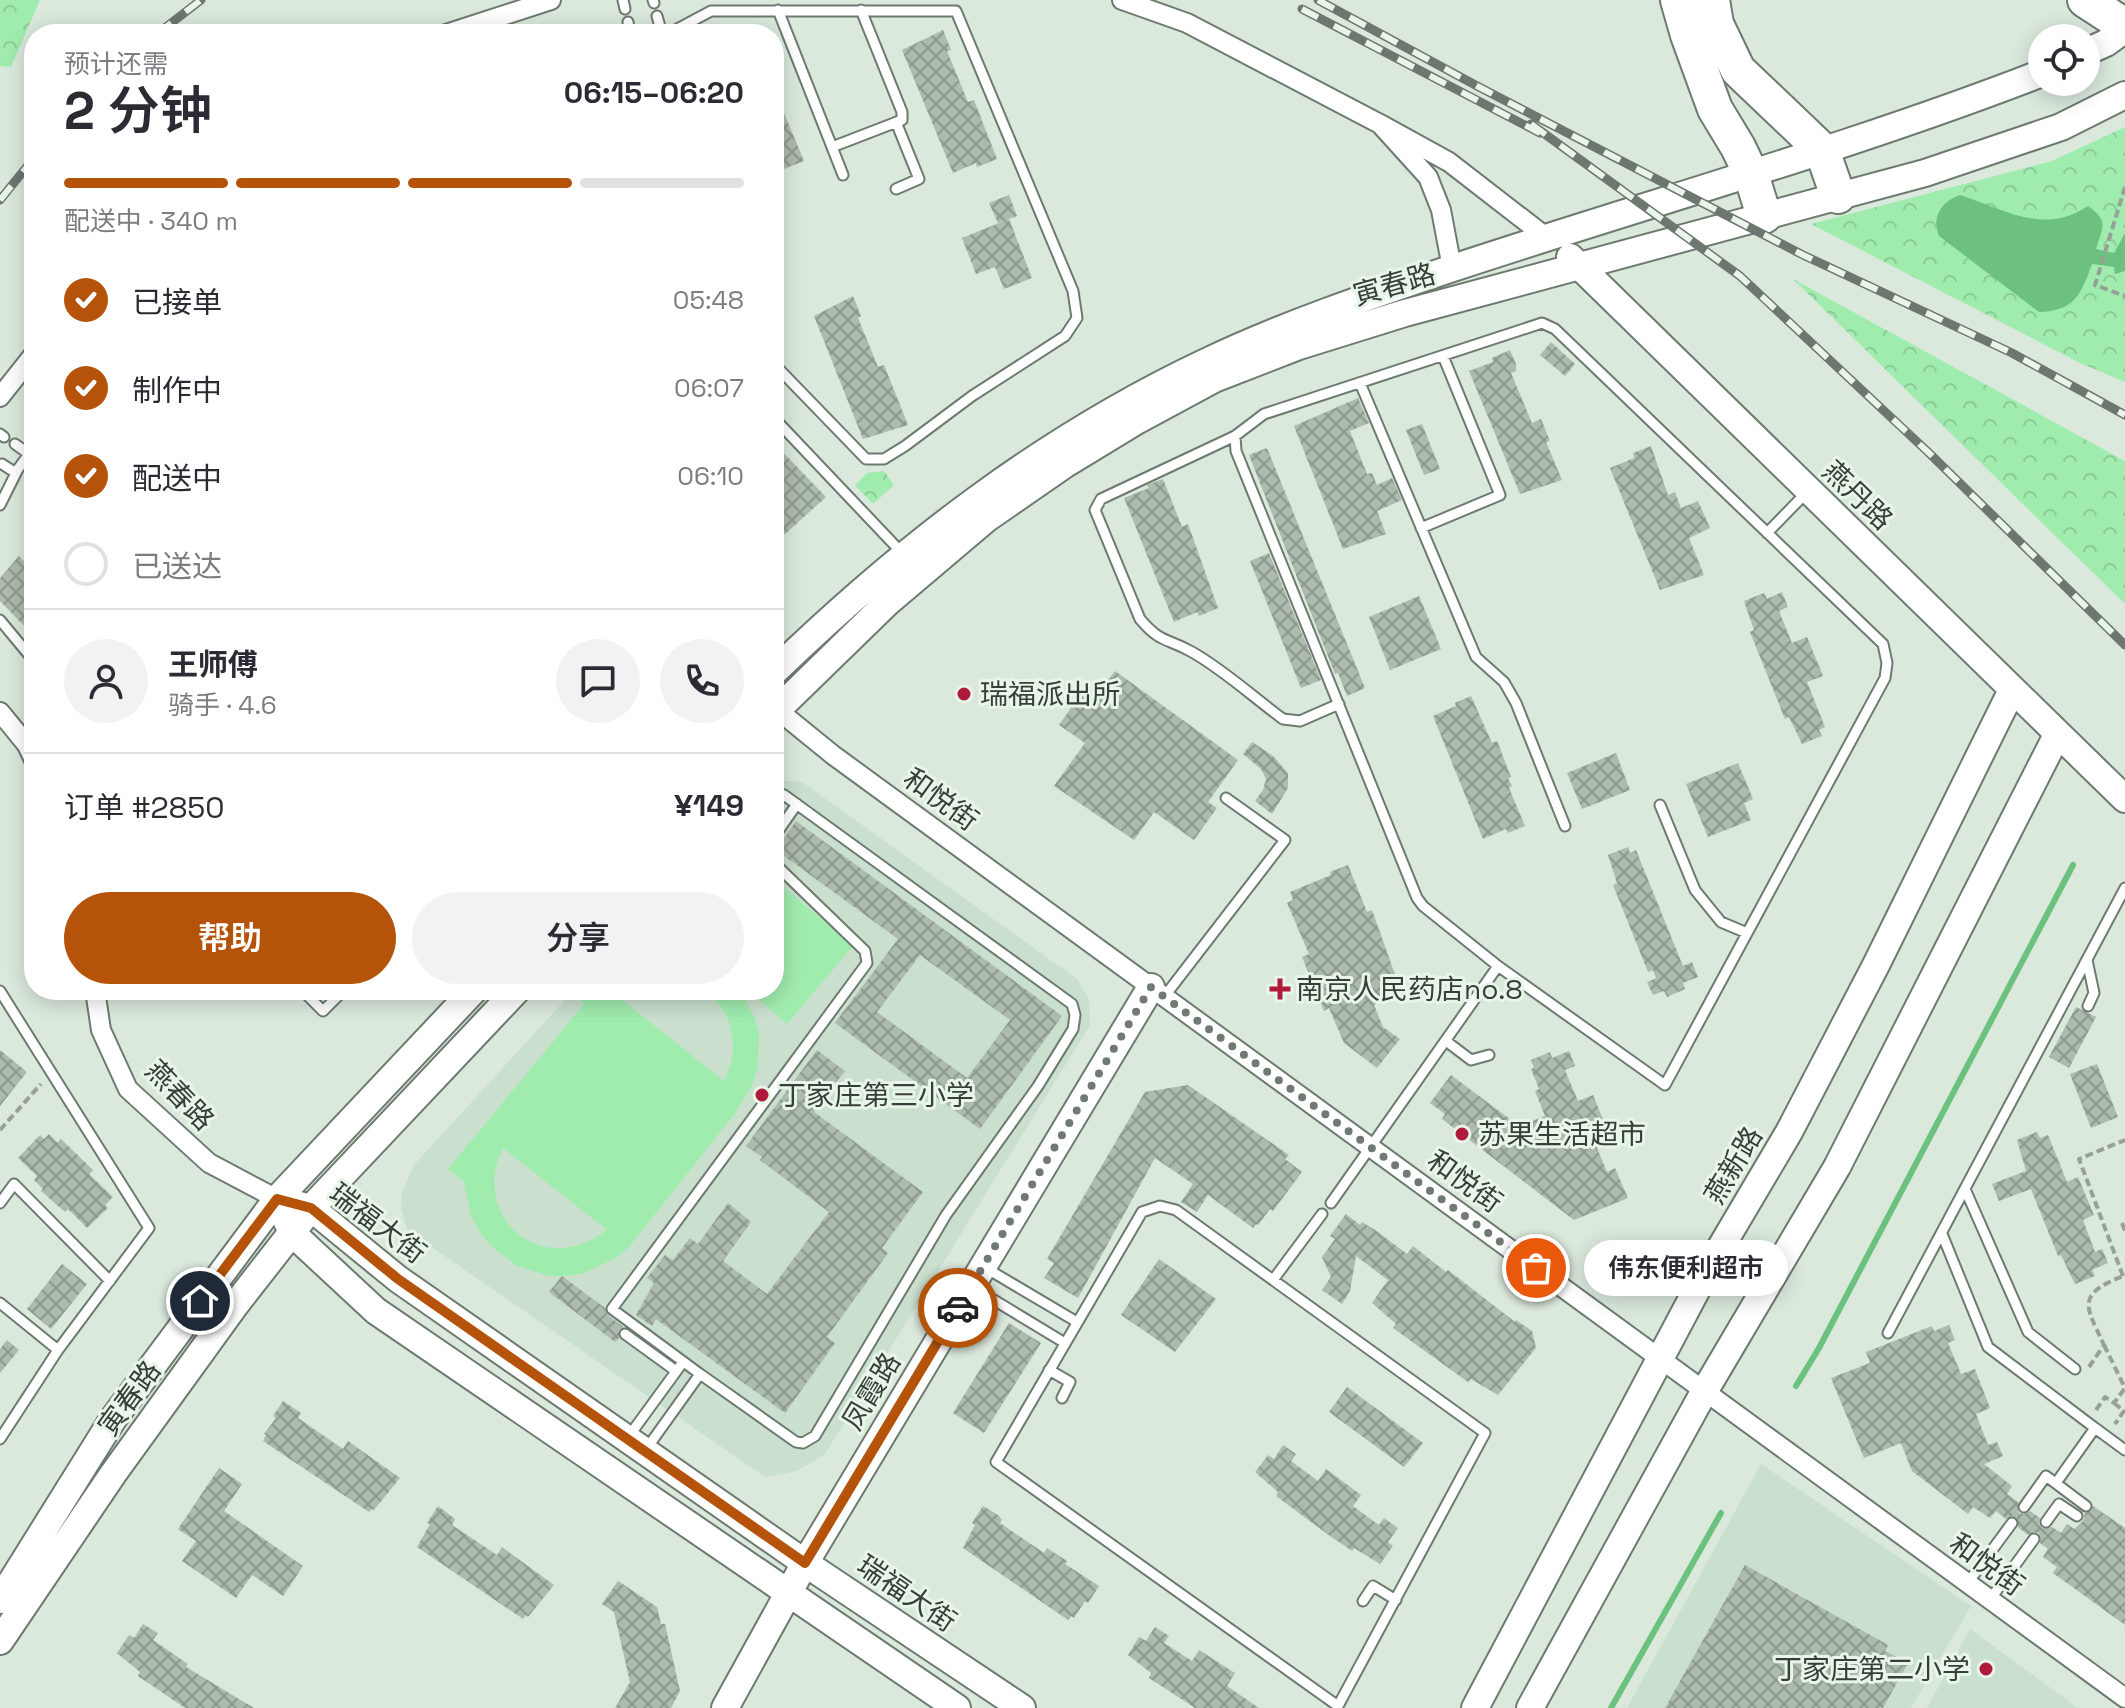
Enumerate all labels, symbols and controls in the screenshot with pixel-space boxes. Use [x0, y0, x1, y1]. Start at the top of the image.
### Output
map controls [2028, 24, 2100, 96]
button: locate [2028, 24, 2100, 96]
text: 预计还需 [64, 47, 168, 81]
text: 06:15–06:20 [564, 73, 744, 112]
text: 2 分钟 [64, 78, 212, 144]
text: 配送中 · 340 m [64, 204, 238, 238]
street label: 寅春路 [1349, 255, 1439, 313]
icon: check [64, 278, 108, 322]
text: 已接单 [132, 283, 222, 322]
text: 05:48 [673, 283, 744, 317]
icon: check [64, 366, 108, 410]
text: 制作中 [132, 371, 222, 410]
text: 06:07 [674, 371, 744, 405]
street label: 燕丹路 [1815, 453, 1901, 537]
icon: check [64, 454, 108, 498]
text: 配送中 [132, 459, 222, 498]
text: 06:10 [677, 459, 744, 493]
text: 已送达 [132, 547, 222, 586]
button: person [64, 639, 148, 723]
button: chat [556, 639, 640, 723]
button: phone [660, 639, 744, 723]
text: 王师傅 [168, 645, 258, 684]
place label: 瑞福派出所 [980, 676, 1120, 712]
marker: 瑞福派出所 [955, 685, 973, 703]
text: 骑手 · 4.6 [168, 688, 277, 722]
street label: 和悦街 [896, 760, 986, 838]
text: ¥149 [674, 786, 744, 825]
text: 订单 #2850 [64, 788, 225, 827]
button: 帮助 [64, 892, 396, 984]
button: 分享 [412, 892, 744, 984]
place label: 南京人民药店no.8 [1296, 971, 1523, 1007]
marker: 南京人民药店no.8 [1271, 980, 1289, 998]
street label: 燕春路 [138, 1052, 222, 1138]
place label: 丁家庄第三小学 [778, 1077, 974, 1113]
marker: 丁家庄第三小学 [753, 1086, 771, 1104]
place label: 苏果生活超市 [1478, 1116, 1646, 1152]
street label: 燕新路 [1696, 1120, 1770, 1210]
marker: 苏果生活超市 [1453, 1125, 1471, 1143]
street label: 和悦街 [1420, 1142, 1510, 1220]
street label: 瑞福大街 [322, 1175, 434, 1271]
pin [1502, 1234, 1570, 1302]
callout: 伟东便利超市 [1584, 1240, 1788, 1296]
icon: bag [1514, 1246, 1558, 1290]
text: 伟东便利超市 [1608, 1251, 1764, 1285]
pin [166, 1267, 234, 1335]
courier [918, 1268, 998, 1348]
icon: home [178, 1279, 222, 1323]
icon: car [936, 1286, 980, 1330]
street label: 凤霞路 [834, 1346, 908, 1436]
street label: 寅春路 [90, 1353, 168, 1443]
street label: 和悦街 [1942, 1525, 2032, 1603]
street label: 瑞福大街 [851, 1547, 963, 1639]
place label: 丁家庄第二小学 [1774, 1651, 1970, 1687]
marker: 丁家庄第二小学 [1977, 1660, 1995, 1678]

